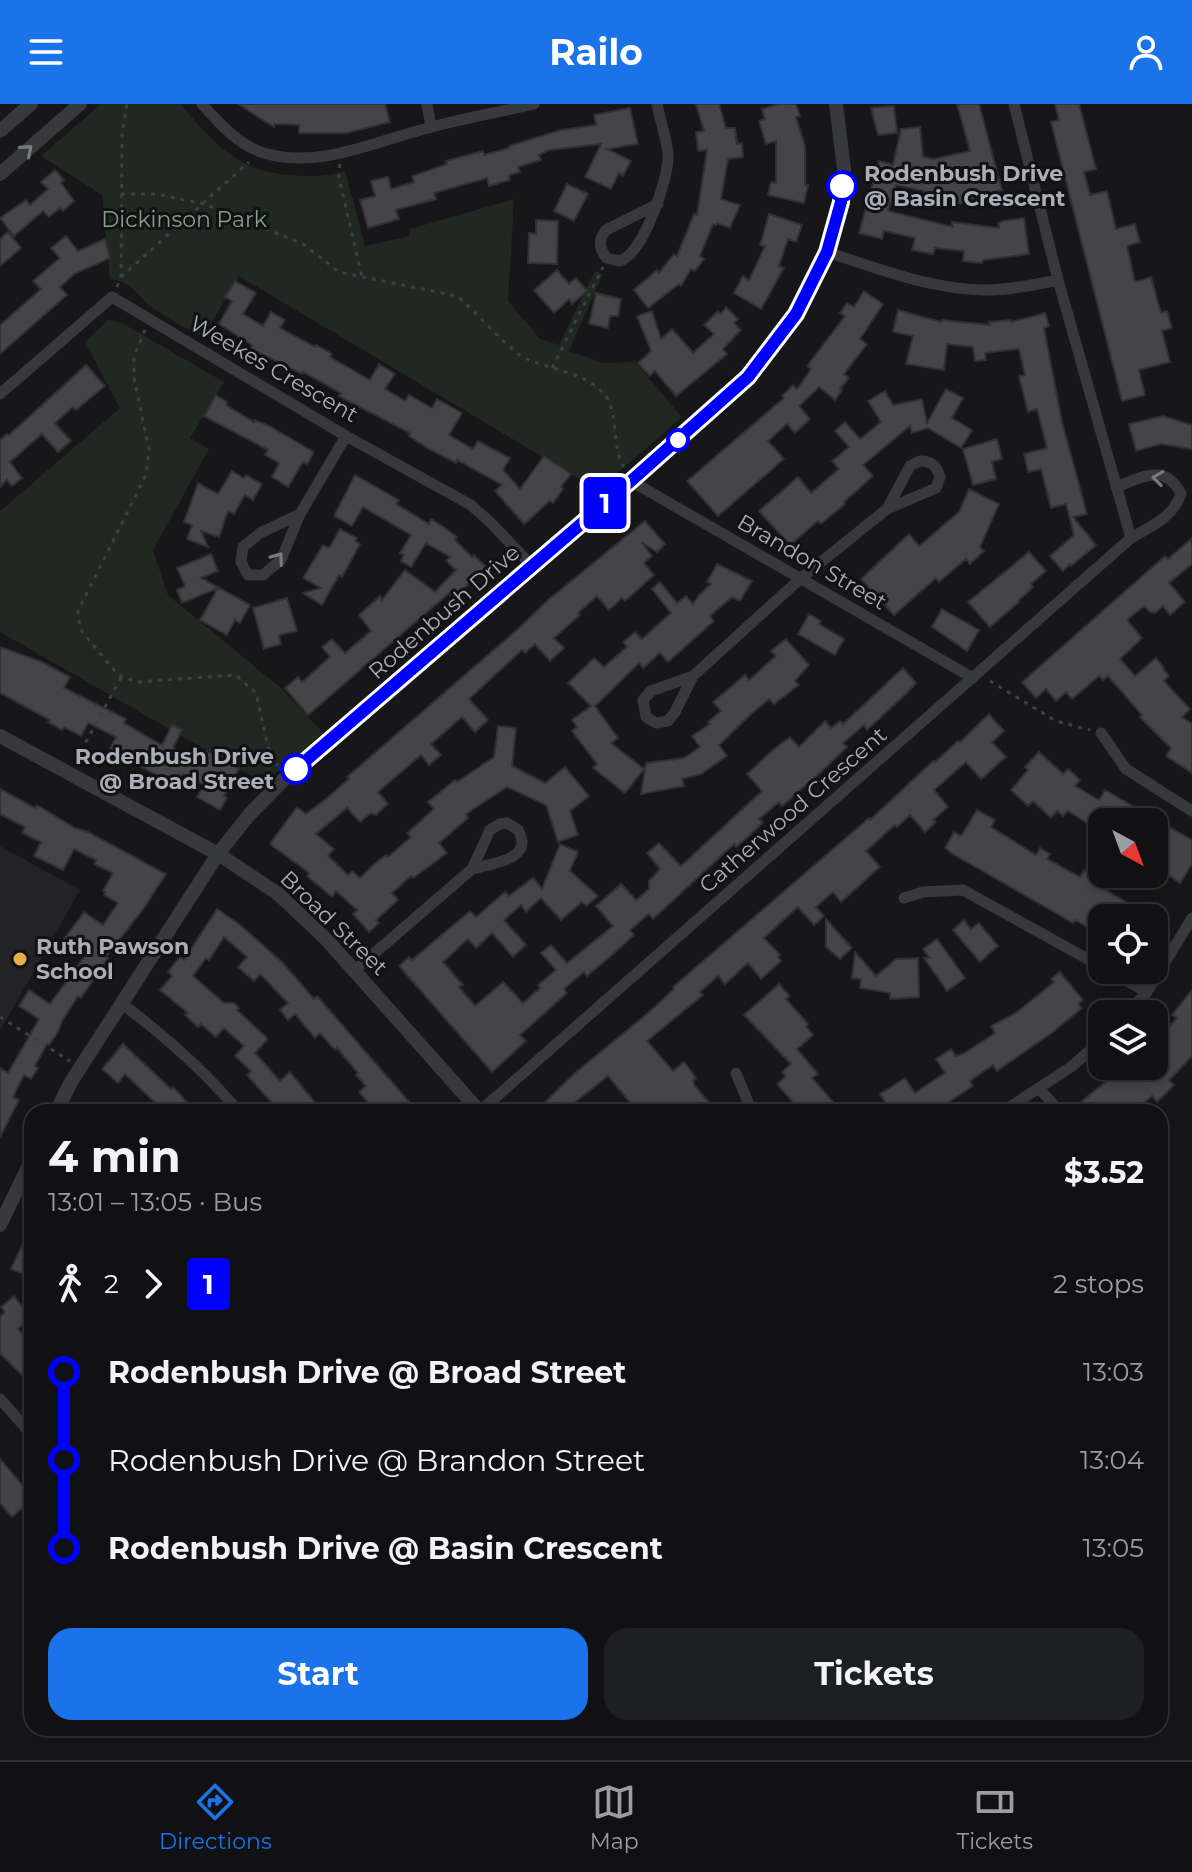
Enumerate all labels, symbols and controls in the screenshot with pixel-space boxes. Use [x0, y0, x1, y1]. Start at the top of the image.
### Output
icon: menu [24, 30, 68, 74]
text: Railo [549, 30, 643, 74]
icon: person [1124, 30, 1168, 74]
one-way arrow [18, 145, 33, 160]
place label: Rodenbush Drive @ Basin Crescent [864, 160, 1066, 212]
marker: Rodenbush Drive @ Basin Crescent [827, 171, 857, 201]
park label: Dickinson Park [101, 206, 268, 233]
street label: Weekes Crescent [185, 310, 363, 428]
unlabelled marker [667, 429, 689, 451]
one-way arrow [1152, 469, 1165, 486]
line badge: 1 [579, 477, 631, 529]
text: 1 [600, 486, 610, 520]
street label: Brandon Street [732, 508, 892, 616]
street label: Rodenbush Drive [363, 539, 525, 685]
one-way arrow [268, 552, 283, 567]
street label: Catherwood Crescent [694, 721, 892, 899]
place label: Rodenbush Drive @ Broad Street [75, 743, 274, 795]
marker: Rodenbush Drive @ Broad Street [281, 754, 311, 784]
north arrow [1088, 808, 1168, 888]
map controls [1088, 808, 1168, 1080]
street label: Broad Street [275, 865, 393, 981]
button: locate [1088, 904, 1168, 984]
place label: Ruth Pawson School [36, 933, 189, 985]
marker: Ruth Pawson School [11, 950, 29, 968]
button: layers [1088, 1000, 1168, 1080]
text: 4 min [48, 1129, 181, 1183]
text: $3.52 [1064, 1154, 1144, 1191]
text: 13:01 – 13:05 · Bus [48, 1186, 262, 1218]
icon: walk [48, 1262, 92, 1306]
icon: forward [131, 1262, 175, 1306]
text: 1 [203, 1267, 214, 1301]
text: 2 [104, 1268, 119, 1300]
text: 2 stops [1053, 1268, 1144, 1300]
text: Rodenbush Drive @ Broad Street [108, 1354, 626, 1391]
text: 13:03 [1083, 1356, 1144, 1388]
text: Rodenbush Drive @ Brandon Street [108, 1442, 645, 1479]
text: 13:04 [1080, 1444, 1144, 1476]
text: Rodenbush Drive @ Basin Crescent [108, 1530, 663, 1567]
text: 13:05 [1083, 1532, 1144, 1564]
button: Start [48, 1628, 588, 1720]
button: Tickets [604, 1628, 1144, 1720]
tab: Directions [159, 1780, 272, 1855]
tab: Map [590, 1780, 639, 1855]
tab: Tickets [957, 1780, 1033, 1855]

